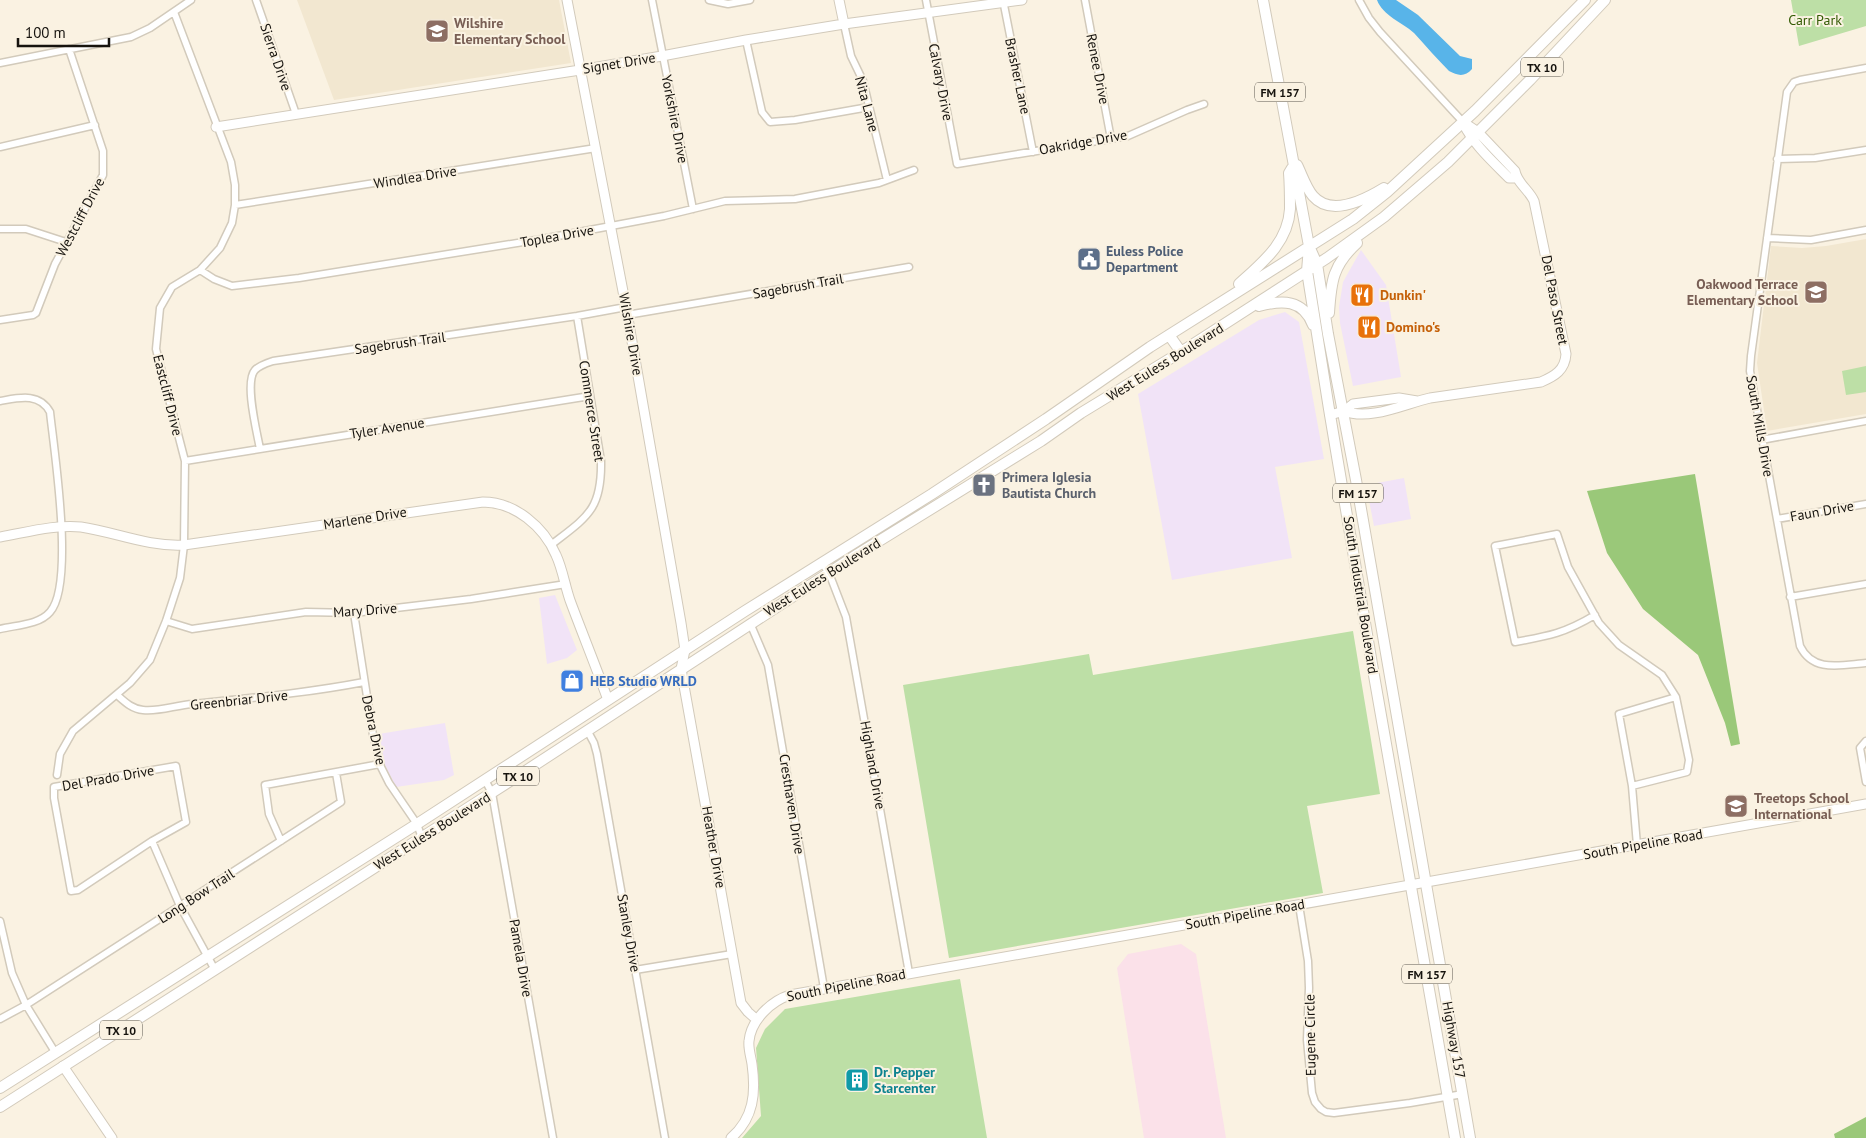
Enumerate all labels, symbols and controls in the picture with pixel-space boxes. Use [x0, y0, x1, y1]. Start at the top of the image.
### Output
park label: Carr Park [1788, 11, 1842, 29]
place label: Wilshire Elementary School [454, 14, 566, 48]
scale bar [18, 15, 109, 47]
school or university icon: Wilshire Elementary School [424, 18, 450, 44]
street label: Sierra Drive [256, 21, 296, 93]
text: 100 m [25, 23, 66, 42]
street label: Renee Drive [1082, 32, 1114, 106]
street label: Brasher Lane [1001, 36, 1035, 116]
street label: Calvary Drive [925, 42, 957, 122]
street label: Signet Drive [581, 48, 657, 78]
road number: TX 10 [1521, 58, 1563, 76]
street label: Yorkshire Drive [658, 73, 692, 165]
street label: Nita Lane [851, 74, 883, 134]
road number: FM 157 [1255, 82, 1305, 101]
street label: Oakridge Drive [1038, 125, 1128, 159]
street label: Windlea Drive [372, 162, 458, 192]
street label: Westcliff Drive [52, 174, 108, 260]
street label: Toplea Drive [519, 221, 595, 251]
place label: Euless Police Department [1106, 242, 1183, 276]
public building icon: Euless Police Department [1076, 246, 1102, 272]
street label: Del Paso Street [1537, 253, 1573, 347]
street label: Sagebrush Trail [751, 269, 845, 303]
place label: Oakwood Terrace Elementary School [1687, 275, 1799, 309]
school or university icon: Oakwood Terrace Elementary School [1803, 279, 1829, 305]
restaurant icon: Dunkin' [1349, 282, 1375, 308]
place label: Dunkin' [1380, 286, 1426, 304]
street label: Wilshire Drive [615, 291, 647, 377]
restaurant icon: Domino's [1356, 314, 1382, 340]
place label: Domino's [1386, 318, 1440, 336]
street label: West Euless Boulevard [1103, 319, 1227, 405]
street label: Sagebrush Trail [353, 328, 447, 358]
street label: Eastcliff Drive [149, 352, 187, 438]
street label: Commerce Street [575, 359, 609, 463]
street label: South Mills Drive [1742, 374, 1778, 478]
street label: Tyler Avenue [348, 413, 426, 443]
place label: Primera Iglesia Bautista Church [1002, 468, 1096, 502]
church icon: Primera Iglesia Bautista Church [971, 472, 997, 498]
road number: FM 157 [1333, 483, 1383, 502]
street label: Faun Drive [1789, 497, 1855, 525]
street label: Marlene Drive [322, 503, 408, 533]
street label: South Industrial Boulevard [1340, 515, 1382, 675]
street label: West Euless Boulevard [760, 534, 884, 620]
street label: Mary Drive [332, 599, 398, 621]
shop icon: HEB Studio WRLD [559, 668, 585, 694]
place label: HEB Studio WRLD [590, 672, 697, 690]
street label: Greenbriar Drive [189, 686, 289, 714]
street label: Debra Drive [358, 694, 390, 766]
street label: Highland Drive [856, 719, 890, 811]
street label: Cresthaven Drive [775, 753, 809, 855]
street label: Del Prado Drive [60, 761, 156, 795]
road number: TX 10 [497, 766, 539, 786]
street label: West Euless Boulevard [370, 788, 494, 874]
place label: Treetops School International [1754, 789, 1850, 823]
school or university icon: Treetops School International [1723, 793, 1749, 819]
street label: Heather Drive [698, 805, 730, 889]
street label: South Pipeline Road [1582, 825, 1704, 863]
street label: Long Bow Trail [154, 865, 238, 927]
street label: Stanley Drive [613, 893, 645, 973]
street label: South Pipeline Road [1184, 895, 1306, 933]
street label: Pamela Drive [505, 918, 537, 998]
road number: FM 157 [1402, 964, 1452, 984]
street label: South Pipeline Road [785, 965, 907, 1005]
street label: Eugene Circle [1300, 994, 1320, 1076]
street label: Highway 157 [1438, 1000, 1470, 1080]
road number: TX 10 [100, 1020, 142, 1040]
place label: Dr. Pepper Starcenter [874, 1063, 936, 1097]
building icon: Dr. Pepper Starcenter [844, 1067, 870, 1093]

